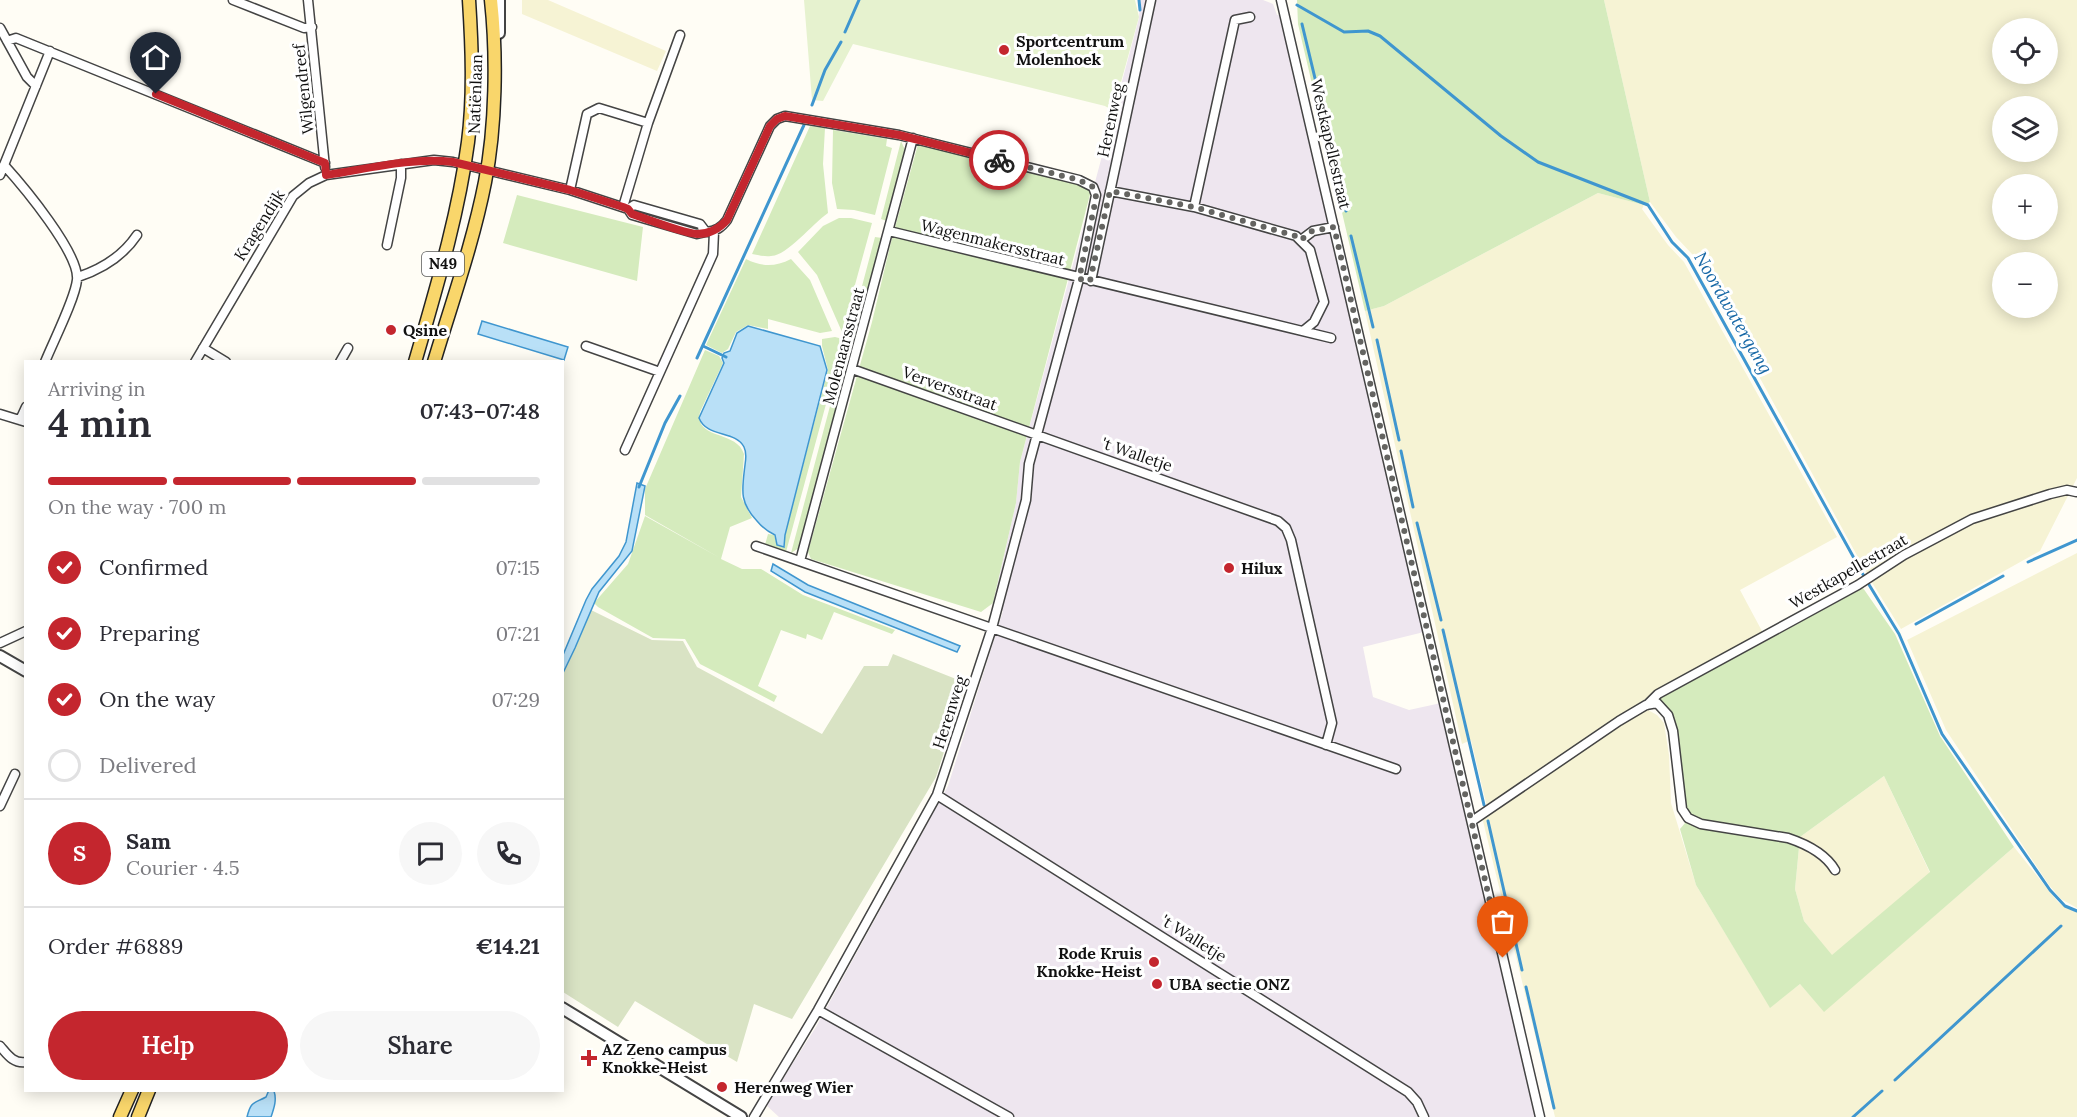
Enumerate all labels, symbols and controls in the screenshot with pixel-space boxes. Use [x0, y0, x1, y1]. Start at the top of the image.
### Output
map controls [1992, 18, 2058, 318]
button: locate [1992, 18, 2058, 84]
place label: Sportcentrum Molenhoek [1016, 31, 1125, 69]
pin [130, 32, 181, 94]
icon: home [139, 41, 172, 74]
street label: Wilgendreef [288, 41, 318, 135]
marker: Sportcentrum Molenhoek [997, 43, 1011, 57]
street label: Natiënlaan [464, 53, 486, 134]
street label: Westkapellestraat [1306, 77, 1356, 212]
street label: Herenweg [1092, 80, 1128, 159]
button: layers [1992, 96, 2058, 162]
courier [969, 130, 1029, 190]
icon: bike [983, 144, 1016, 177]
button: + [1992, 174, 2058, 240]
street label: Kragendijk [229, 185, 289, 264]
street label: Wagenmakersstraat [919, 214, 1068, 270]
water label: Noordwatergang [1689, 248, 1778, 378]
road number: N49 [422, 252, 464, 276]
button: − [1992, 252, 2058, 318]
street label: Molenaarsstraat [818, 284, 868, 407]
place label: Qsine [403, 320, 448, 340]
marker: Qsine [384, 323, 398, 337]
street label: Verversstraat [899, 361, 1001, 415]
text: Arriving in [48, 376, 145, 401]
text: 07:43–07:48 [420, 397, 540, 425]
text: 4 min [48, 398, 152, 448]
street label: 't Walletje [1099, 433, 1175, 476]
text: On the way · 700 m [48, 494, 226, 519]
street label: Westkapellestraat [1785, 529, 1911, 613]
icon: check [48, 551, 81, 584]
text: Confirmed [99, 553, 208, 581]
text: 07:15 [496, 555, 540, 580]
place label: Hilux [1241, 558, 1283, 578]
marker: Hilux [1222, 561, 1236, 575]
icon: check [48, 617, 81, 650]
text: Preparing [99, 619, 199, 647]
text: 07:21 [496, 621, 540, 646]
street label: Herenweg [928, 672, 971, 751]
icon: check [48, 683, 81, 716]
text: On the way [99, 685, 215, 713]
text: 07:29 [492, 687, 540, 712]
text: Delivered [99, 751, 197, 779]
button: chat [399, 822, 462, 885]
button: phone [477, 822, 540, 885]
text: Sam [126, 827, 171, 855]
text: S [73, 839, 86, 867]
text: Courier · 4.5 [126, 855, 240, 880]
pin [1477, 896, 1528, 958]
icon: bag [1486, 905, 1519, 938]
street label: 't Walletje [1157, 910, 1231, 966]
text: Order #6889 [48, 932, 184, 960]
text: €14.21 [475, 932, 540, 960]
place label: Rode Kruis Knokke-Heist [1036, 943, 1142, 981]
marker: Rode Kruis Knokke-Heist [1147, 955, 1161, 969]
place label: UBA sectie ONZ [1169, 974, 1290, 994]
marker: UBA sectie ONZ [1150, 977, 1164, 991]
button: Help [48, 1011, 288, 1080]
button: Share [300, 1011, 540, 1080]
place label: AZ Zeno campus Knokke-Heist [602, 1039, 727, 1077]
marker: AZ Zeno campus Knokke-Heist [580, 1049, 598, 1067]
place label: Herenweg Wier [734, 1077, 853, 1097]
marker: Herenweg Wier [715, 1080, 729, 1094]

